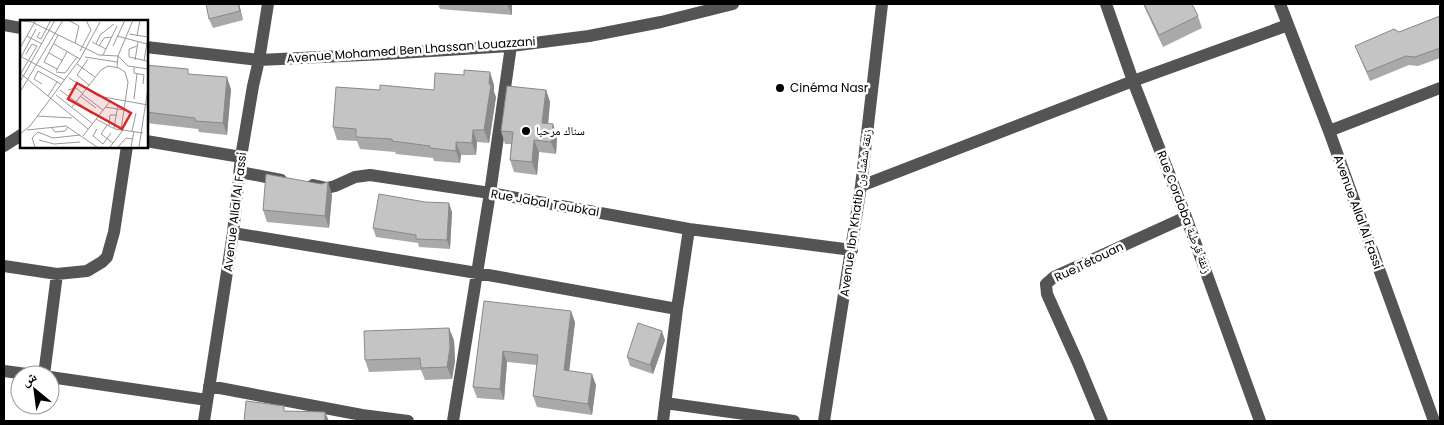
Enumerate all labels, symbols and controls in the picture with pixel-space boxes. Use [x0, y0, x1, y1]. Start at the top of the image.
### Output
inset map [20, 20, 148, 148]
street label: Avenue Mohamed Ben Lhassan Louazzani [286, 32, 536, 67]
place label: Cinéma Nasr [790, 79, 869, 96]
marker: Cinéma Nasr [774, 82, 786, 94]
place label: سناك مرحبا [536, 122, 585, 139]
marker: سناك مرحبا [520, 125, 532, 137]
street label: Avenue Ibn Khatib زنقة شفشاون [835, 128, 876, 298]
street label: Rue Cordoba زنقة قرطبة [1153, 148, 1216, 276]
street label: Avenue Allal Al Fassi [219, 151, 250, 273]
street label: Avenue Allal Al Fassi [1330, 152, 1387, 271]
street label: Rue Jabal Toubkal [490, 185, 601, 220]
street label: Rue Tétouan [1051, 237, 1126, 286]
north arrow [10, 365, 60, 415]
text: ش [17, 366, 40, 391]

